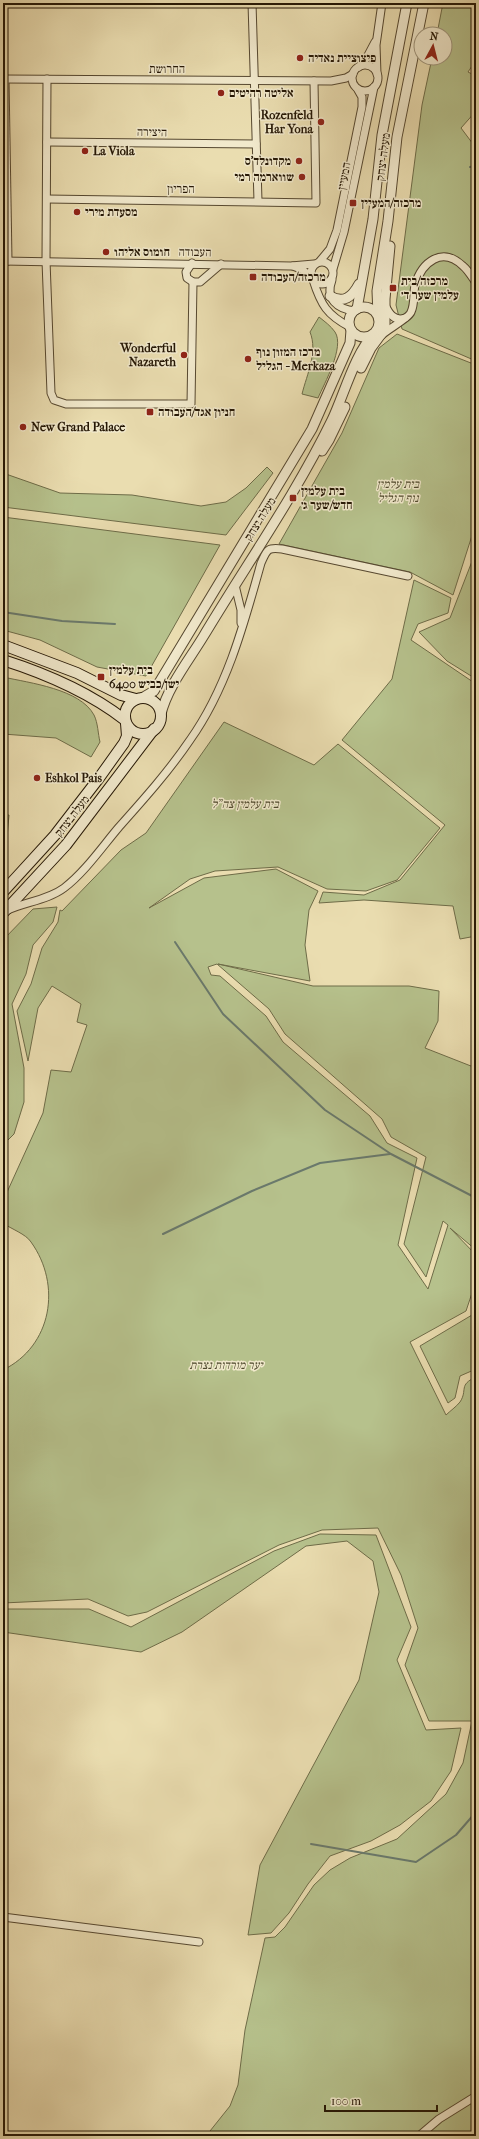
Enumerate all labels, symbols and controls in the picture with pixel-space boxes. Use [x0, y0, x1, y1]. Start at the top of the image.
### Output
north arrow [413, 26, 453, 66]
text: N [429, 30, 440, 44]
place label: פיצוציית נאדיה [308, 51, 376, 65]
marker: פיצוציית נאדיה [295, 53, 305, 63]
street label: החרושת [149, 62, 185, 76]
place label: אליטה רהיטים [229, 86, 294, 100]
marker: אליטה רהיטים [216, 88, 226, 98]
place label: Rozenfeld Har Yona [261, 108, 313, 136]
marker: Rozenfeld Har Yona [316, 117, 326, 127]
street label: היצירה [137, 125, 167, 139]
street label: מעלה יצחק [373, 132, 393, 182]
place label: La Viola [93, 144, 135, 158]
marker: La Viola [80, 146, 90, 156]
place label: מקדונלד'ס [245, 154, 291, 168]
marker: מקדונלד'ס [294, 156, 304, 166]
street label: המעיין [334, 161, 354, 191]
place label: שווארמה רמי [235, 170, 294, 184]
marker: שווארמה רמי [297, 172, 307, 182]
street label: הפריון [167, 182, 195, 196]
place label: מרכזה/המעיין [361, 196, 421, 210]
marker: מרכזה/המעיין [348, 198, 358, 208]
place label: מסעדת מירי [85, 205, 138, 219]
marker: מסעדת מירי [72, 207, 82, 217]
place label: חומוס אליהו [114, 245, 170, 259]
street label: העבודה [178, 245, 212, 259]
marker: חומוס אליהו [101, 247, 111, 257]
place label: מרכזה/העבודה [261, 270, 326, 284]
marker: מרכזה/העבודה [248, 272, 258, 282]
place label: מרכזה/בית עלמין שער ד׳ [401, 274, 459, 302]
marker: מרכזה/בית עלמין שער ד׳ [388, 283, 398, 293]
place label: Wonderful Nazareth [119, 341, 177, 369]
place label: מרכז המזון נוף הגליל - Merkaza [256, 345, 336, 373]
marker: Wonderful Nazareth [179, 350, 189, 360]
marker: מרכז המזון נוף הגליל - Merkaza [243, 354, 253, 364]
place label: חניון אגד/העבודה [158, 405, 235, 419]
marker: חניון אגד/העבודה [145, 407, 155, 417]
place label: New Grand Palace [31, 420, 125, 434]
marker: New Grand Palace [18, 422, 28, 432]
park label: בית עלמין נוף הגליל [377, 477, 420, 505]
place label: בית עלמין חדש/שער ג׳ [301, 484, 352, 512]
marker: בית עלמין חדש/שער ג׳ [288, 493, 298, 503]
street label: מעלה יצחק [241, 495, 279, 543]
place label: בית עלמין ישן/כביש 6400 [109, 663, 180, 692]
marker: בית עלמין ישן/כביש 6400 [96, 672, 106, 682]
place label: Eshkol Pais [45, 771, 103, 785]
marker: Eshkol Pais [32, 773, 42, 783]
street label: מעלה יצחק [52, 793, 92, 839]
park label: בית עלמין צה"ל [211, 797, 280, 811]
park label: יער מורדות נצרת [189, 1358, 264, 1372]
scale bar [325, 2087, 437, 2113]
text: 100 m [331, 2094, 361, 2108]

